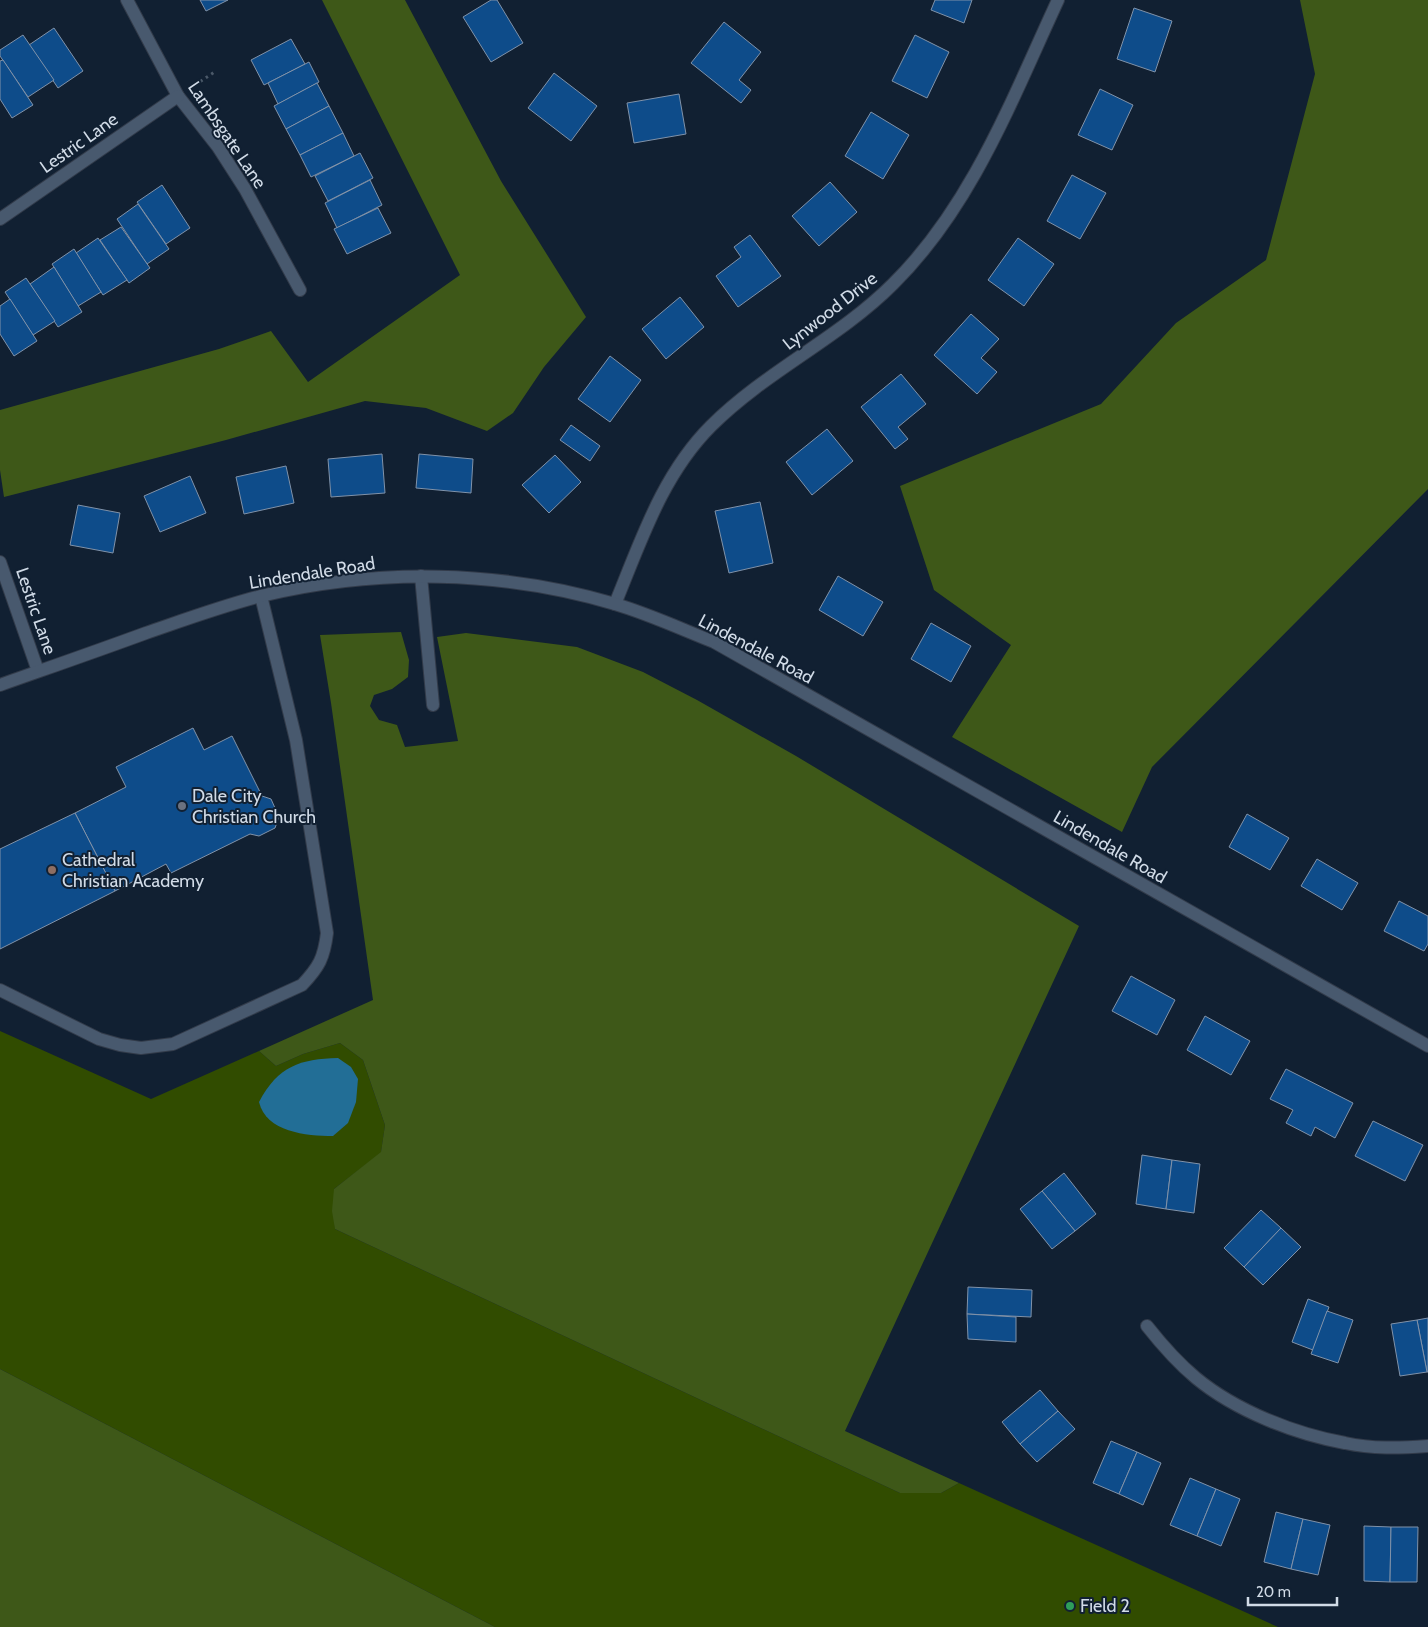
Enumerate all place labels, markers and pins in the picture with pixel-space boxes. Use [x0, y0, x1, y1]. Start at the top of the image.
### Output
place label: Dale City Christian Church [192, 785, 316, 828]
marker: Dale City Christian Church [176, 800, 188, 812]
place label: Cathedral Christian Academy [62, 849, 204, 892]
marker: Cathedral Christian Academy [46, 864, 58, 876]
place label: Field 2 [1080, 1595, 1130, 1617]
marker: Field 2 [1064, 1600, 1076, 1612]

